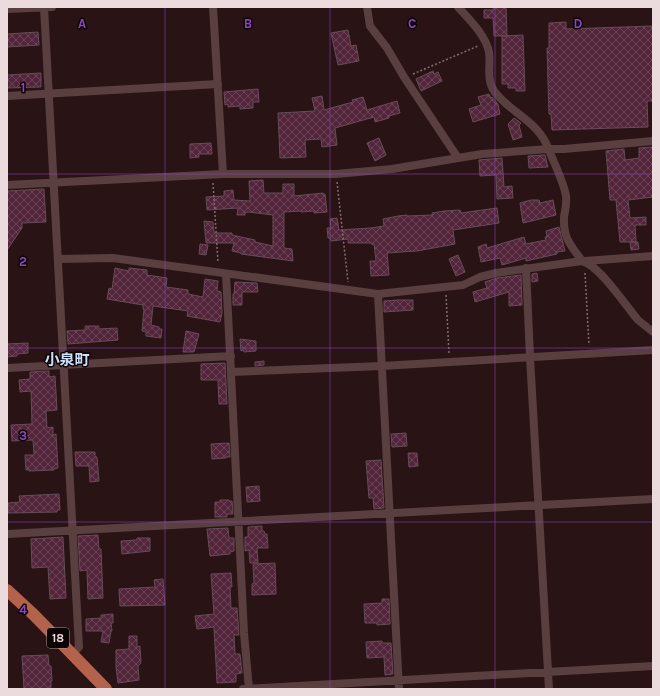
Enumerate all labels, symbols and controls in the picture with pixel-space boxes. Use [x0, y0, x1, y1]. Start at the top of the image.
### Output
text: A [78, 16, 86, 31]
text: B [244, 16, 252, 31]
text: C [408, 16, 416, 31]
text: D [574, 16, 583, 31]
text: 1 [21, 80, 25, 95]
text: 2 [19, 254, 27, 269]
district label: 小泉町 [44, 351, 90, 369]
text: 3 [19, 428, 27, 443]
text: 4 [19, 602, 27, 617]
road number: 18 [47, 628, 69, 648]

